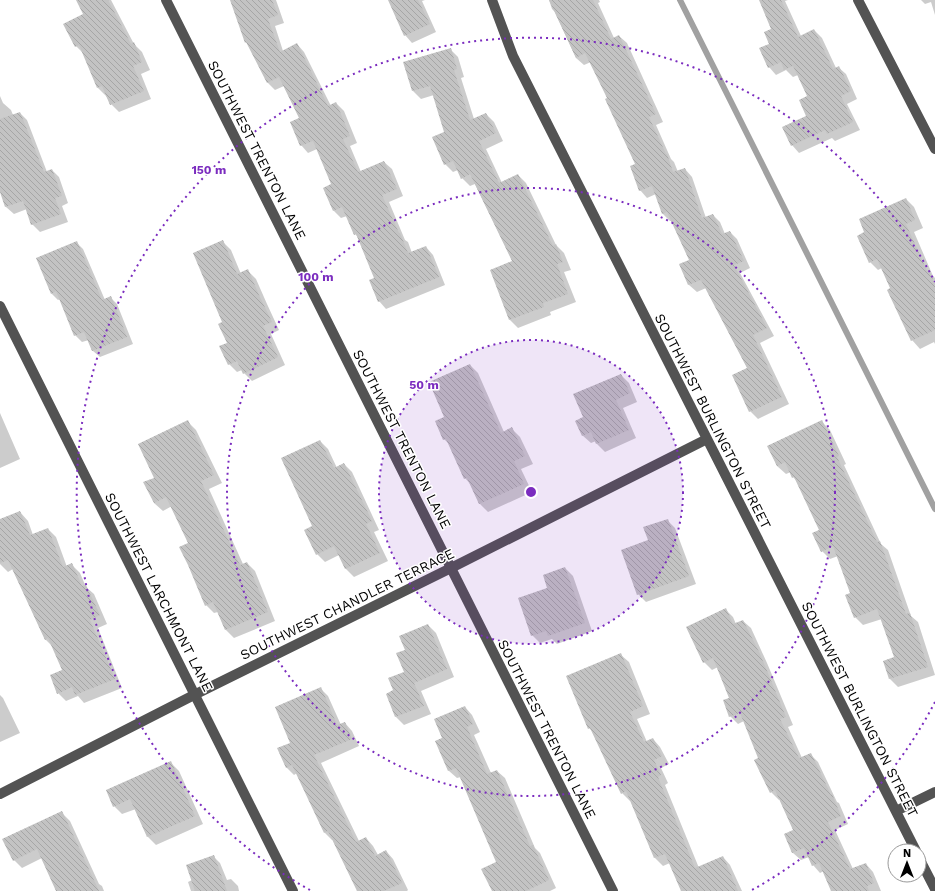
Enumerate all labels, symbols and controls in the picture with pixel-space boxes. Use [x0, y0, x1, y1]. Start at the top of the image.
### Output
street label: SOUTHWEST TRENTON LANE [205, 58, 309, 242]
text: 150 m [192, 163, 226, 177]
text: 100 m [298, 270, 334, 284]
street label: SOUTHWEST BURLINGTON STREET [652, 311, 775, 532]
street label: SOUTHWEST TRENTON LANE [350, 347, 454, 531]
text: 50 m [409, 378, 439, 392]
centre of rings [524, 485, 538, 499]
street label: SOUTHWEST LARCHMONT LANE [102, 490, 216, 694]
street label: SOUTHWEST CHANDLER TERRACE [237, 545, 457, 663]
street label: SOUTHWEST BURLINGTON STREET [799, 599, 922, 820]
street label: SOUTHWEST TRENTON LANE [495, 637, 599, 821]
north arrow [887, 843, 927, 883]
text: N [903, 847, 911, 860]

